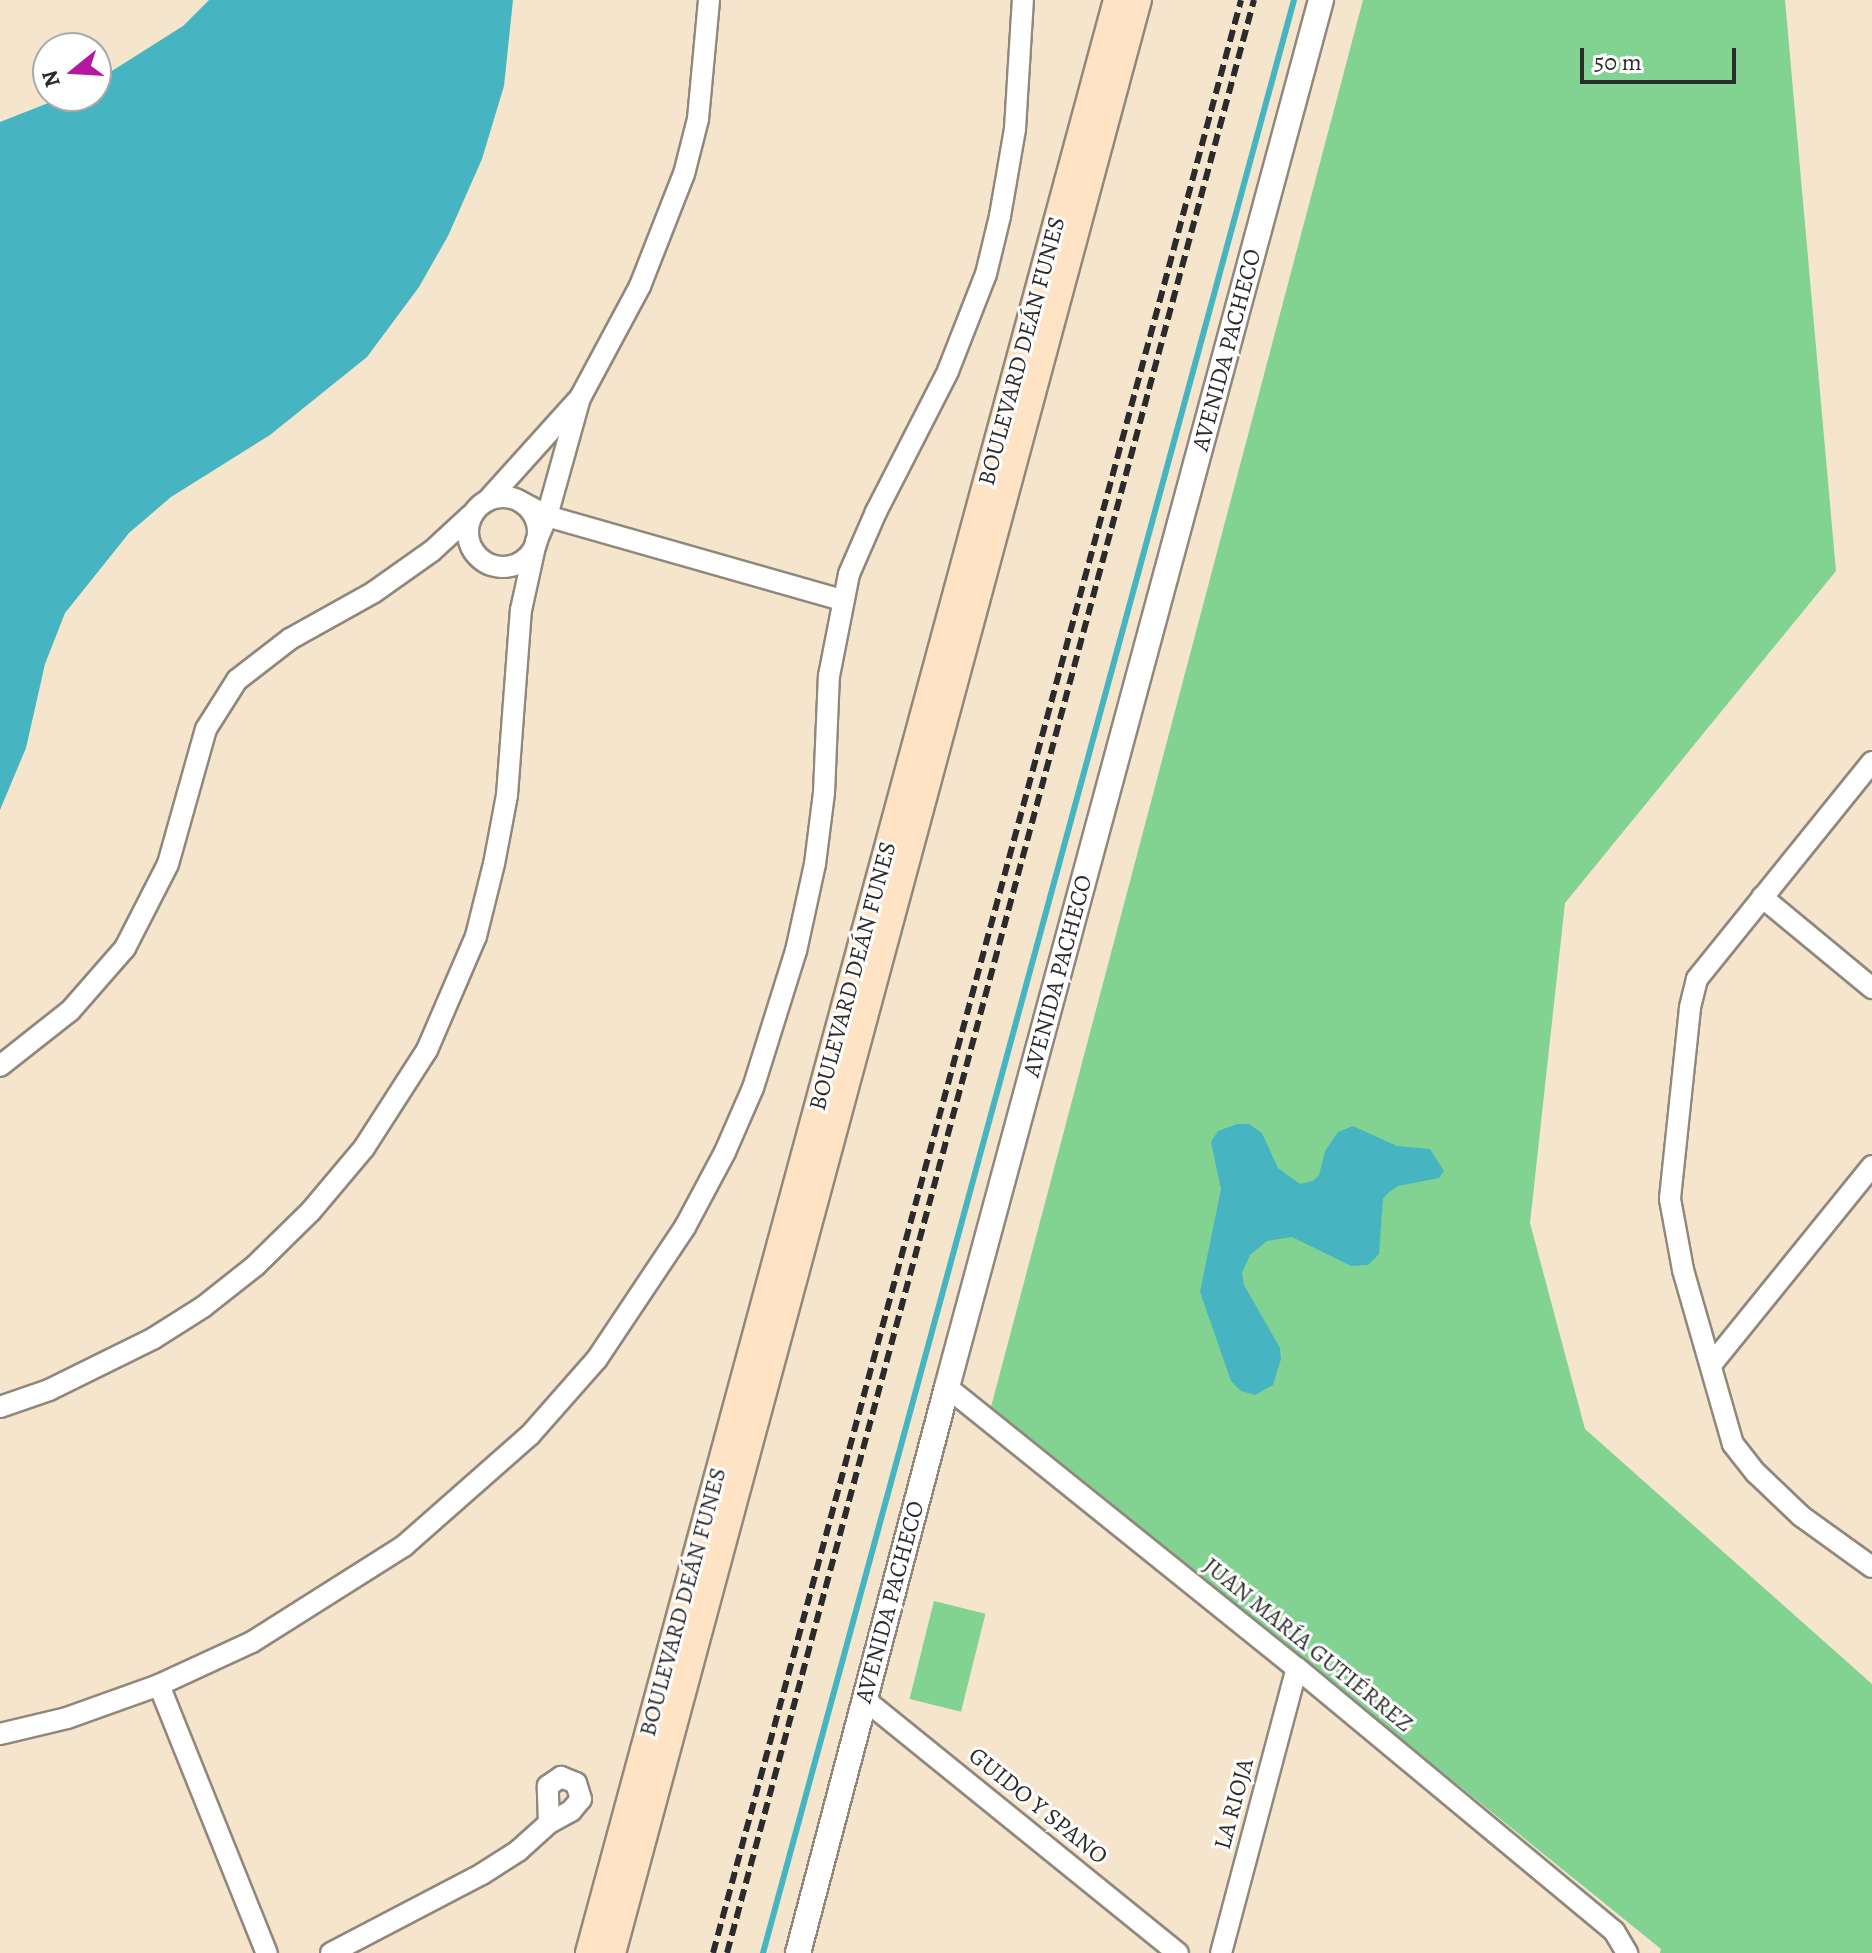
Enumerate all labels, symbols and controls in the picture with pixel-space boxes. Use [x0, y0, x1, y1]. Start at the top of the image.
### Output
north arrow [32, 32, 112, 112]
scale bar [1584, 32, 1740, 82]
text: 50 m [1594, 46, 1642, 78]
text: N [34, 67, 68, 91]
street label: BOULEVARD DEÁN FUNES [972, 214, 1072, 488]
street label: AVENIDA PACHECO [1186, 246, 1268, 454]
street label: BOULEVARD DEÁN FUNES [803, 839, 903, 1113]
street label: AVENIDA PACHECO [1017, 872, 1099, 1080]
street label: BOULEVARD DEÁN FUNES [633, 1465, 733, 1739]
street label: AVENIDA PACHECO [849, 1498, 931, 1706]
street label: JUAN MARÍA GUTIÉRREZ [1197, 1551, 1419, 1739]
street label: GUIDO Y SPANO [963, 1741, 1113, 1871]
street label: LA RIOJA [1208, 1755, 1260, 1853]

